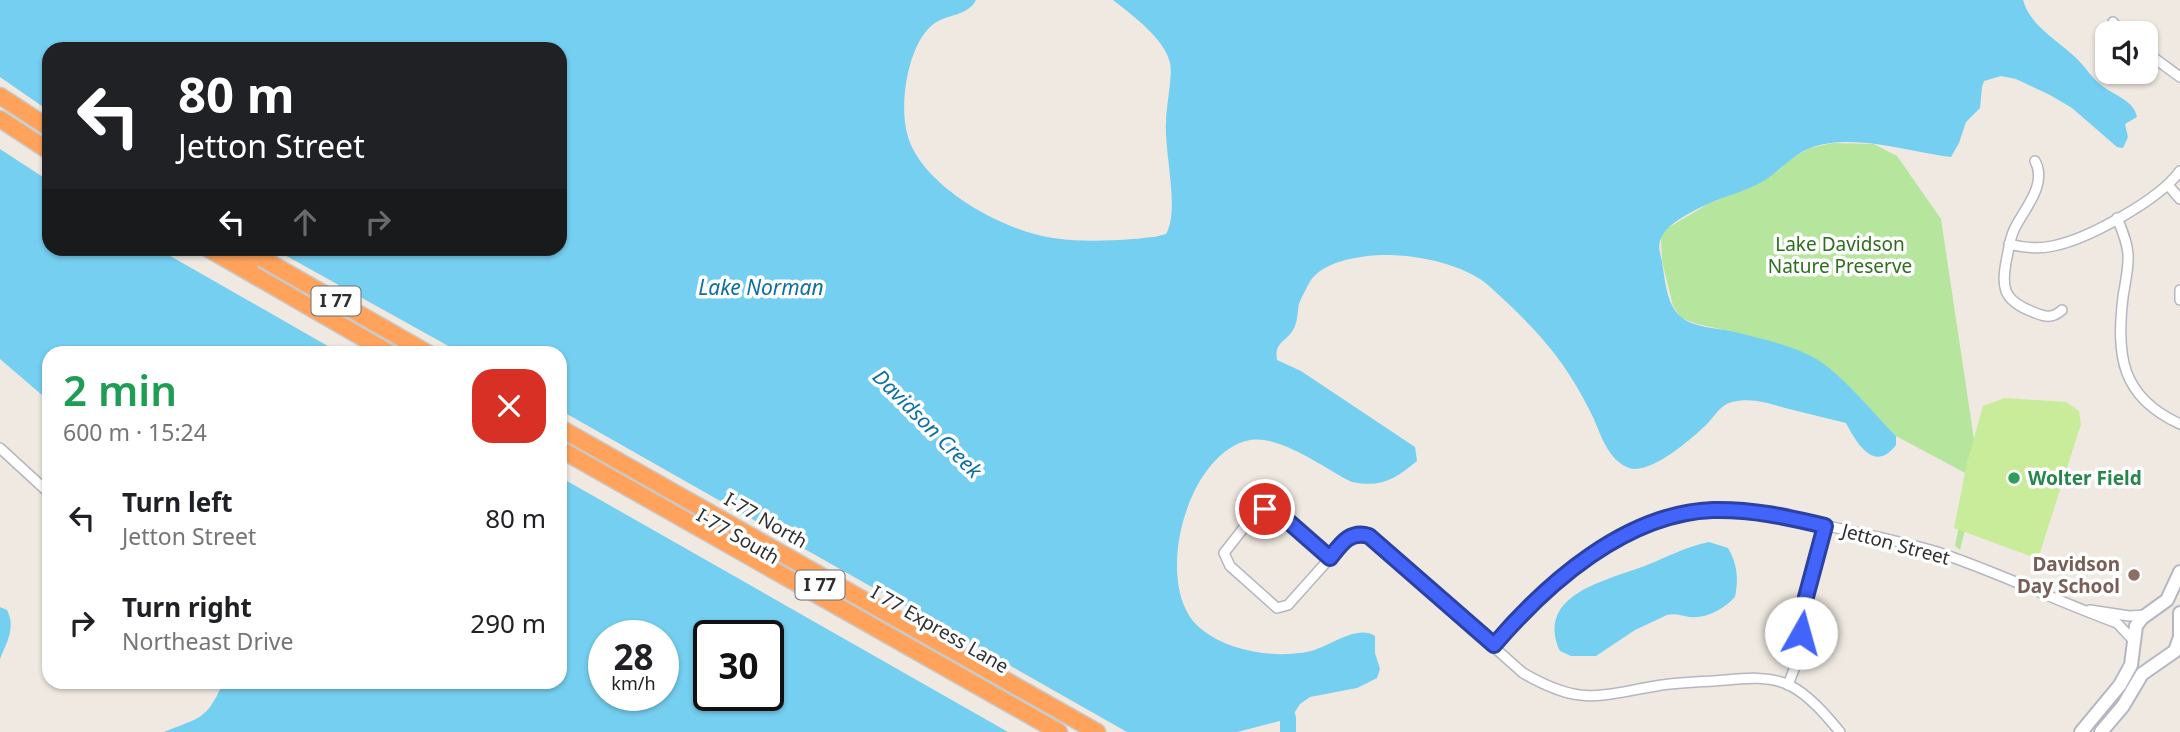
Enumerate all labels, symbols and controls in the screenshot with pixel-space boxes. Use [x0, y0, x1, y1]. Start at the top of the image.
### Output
map controls [2095, 21, 2158, 84]
button: sound [2095, 21, 2158, 84]
text: 80 m [178, 61, 295, 127]
icon: left [63, 70, 154, 161]
text: Jetton Street [178, 124, 365, 167]
icon: left [213, 203, 251, 241]
icon: ahead [286, 203, 324, 241]
icon: right [359, 203, 397, 241]
park label: Lake Davidson Nature Preserve [1768, 231, 1912, 279]
water label: Lake Norman [698, 273, 824, 301]
road number: I 77 [312, 286, 360, 316]
text: 2 min [63, 361, 177, 418]
water label: Davidson Creek [867, 363, 989, 485]
button: close [472, 369, 546, 443]
text: 600 m · 15:24 [63, 416, 207, 448]
place label: Wolter Field [2028, 465, 2142, 491]
marker: Wolter Field [2006, 470, 2022, 486]
pin [1235, 479, 1295, 539]
text: Turn left [122, 484, 233, 520]
street label: I-77 North [720, 486, 812, 554]
icon: arrive [1246, 490, 1284, 528]
icon: left [63, 499, 101, 537]
text: 80 m [485, 500, 546, 536]
street label: I-77 South [692, 502, 784, 570]
street label: Jetton Street [1837, 517, 1953, 571]
text: Jetton Street [122, 520, 256, 552]
place label: Davidson Day School [2017, 551, 2120, 599]
marker: Davidson Day School [2126, 567, 2142, 583]
road number: I 77 [796, 570, 844, 600]
street label: I 77 Express Lane [866, 579, 1014, 679]
text: Turn right [122, 589, 252, 625]
position arrow [1764, 596, 1838, 670]
icon: right [63, 604, 101, 642]
text: 290 m [470, 605, 546, 641]
speed limit sign: 30 [693, 620, 784, 711]
text: Northeast Drive [122, 625, 293, 657]
text: 28 [613, 633, 654, 680]
text: km/h [611, 671, 656, 695]

